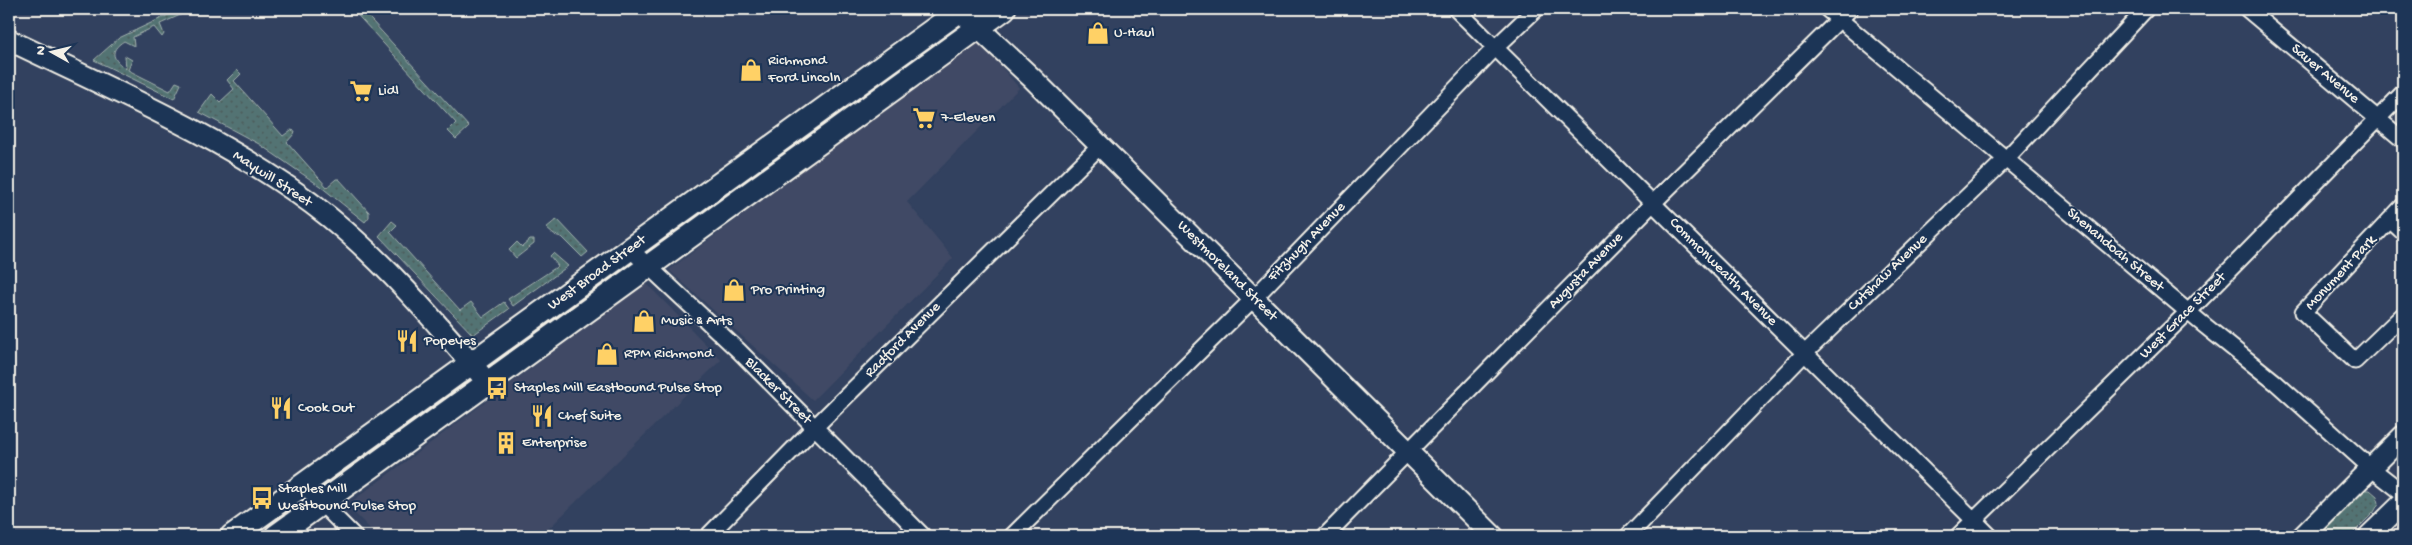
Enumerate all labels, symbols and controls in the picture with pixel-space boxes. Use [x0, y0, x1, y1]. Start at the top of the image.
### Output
shop icon: U-Haul [1085, 20, 1111, 46]
place label: U-Haul [1114, 24, 1155, 42]
north arrow [28, 28, 78, 78]
street label: Sauer Avenue [2287, 40, 2363, 108]
text: N [33, 45, 51, 56]
place label: Richmond Ford Lincoln [767, 52, 840, 87]
shop icon: Richmond Ford Lincoln [738, 57, 764, 83]
supermarket icon: Lidl [348, 78, 374, 104]
place label: Lidl [378, 82, 399, 100]
supermarket icon: 7-Eleven [911, 105, 937, 131]
place label: 7-Eleven [940, 109, 995, 127]
street label: Maywill Street [229, 147, 317, 212]
street label: Fitzhugh Avenue [1264, 198, 1350, 286]
street label: Shenandoah Street [2063, 204, 2169, 297]
street label: Commonwealth Avenue [1665, 214, 1781, 330]
street label: Westmoreland Street [1173, 217, 1282, 326]
street label: Augusta Avenue [1545, 229, 1627, 313]
street label: West Broad Street [544, 230, 651, 315]
street label: Cutshaw Avenue [1845, 230, 1932, 315]
street label: Monument Park [2302, 231, 2381, 314]
street label: West Grace Street [2136, 268, 2231, 363]
shop icon: Pro Printing [721, 277, 747, 303]
place label: Pro Printing [750, 281, 825, 299]
street label: Radford Avenue [861, 298, 945, 382]
shop icon: Music & Arts [631, 308, 657, 334]
place label: Music & Arts [661, 312, 733, 330]
restaurant icon: Popeyes [394, 328, 420, 354]
place label: Popeyes [423, 332, 476, 350]
shop icon: RPM Richmond [594, 341, 620, 367]
place label: RPM Richmond [624, 345, 714, 363]
street label: Blacker Street [740, 353, 817, 430]
bus stop icon: Staples Mill Eastbound Pulse Stop [484, 375, 510, 401]
place label: Staples Mill Eastbound Pulse Stop [514, 379, 723, 397]
restaurant icon: Cook Out [268, 395, 294, 421]
place label: Cook Out [298, 399, 356, 417]
restaurant icon: Chef Suite [529, 403, 555, 429]
place label: Chef Suite [558, 407, 621, 425]
building icon: Enterprise [493, 430, 519, 456]
place label: Enterprise [522, 434, 587, 452]
place label: Staples Mill Westbound Pulse Stop [278, 480, 417, 515]
bus stop icon: Staples Mill Westbound Pulse Stop [249, 485, 275, 511]

